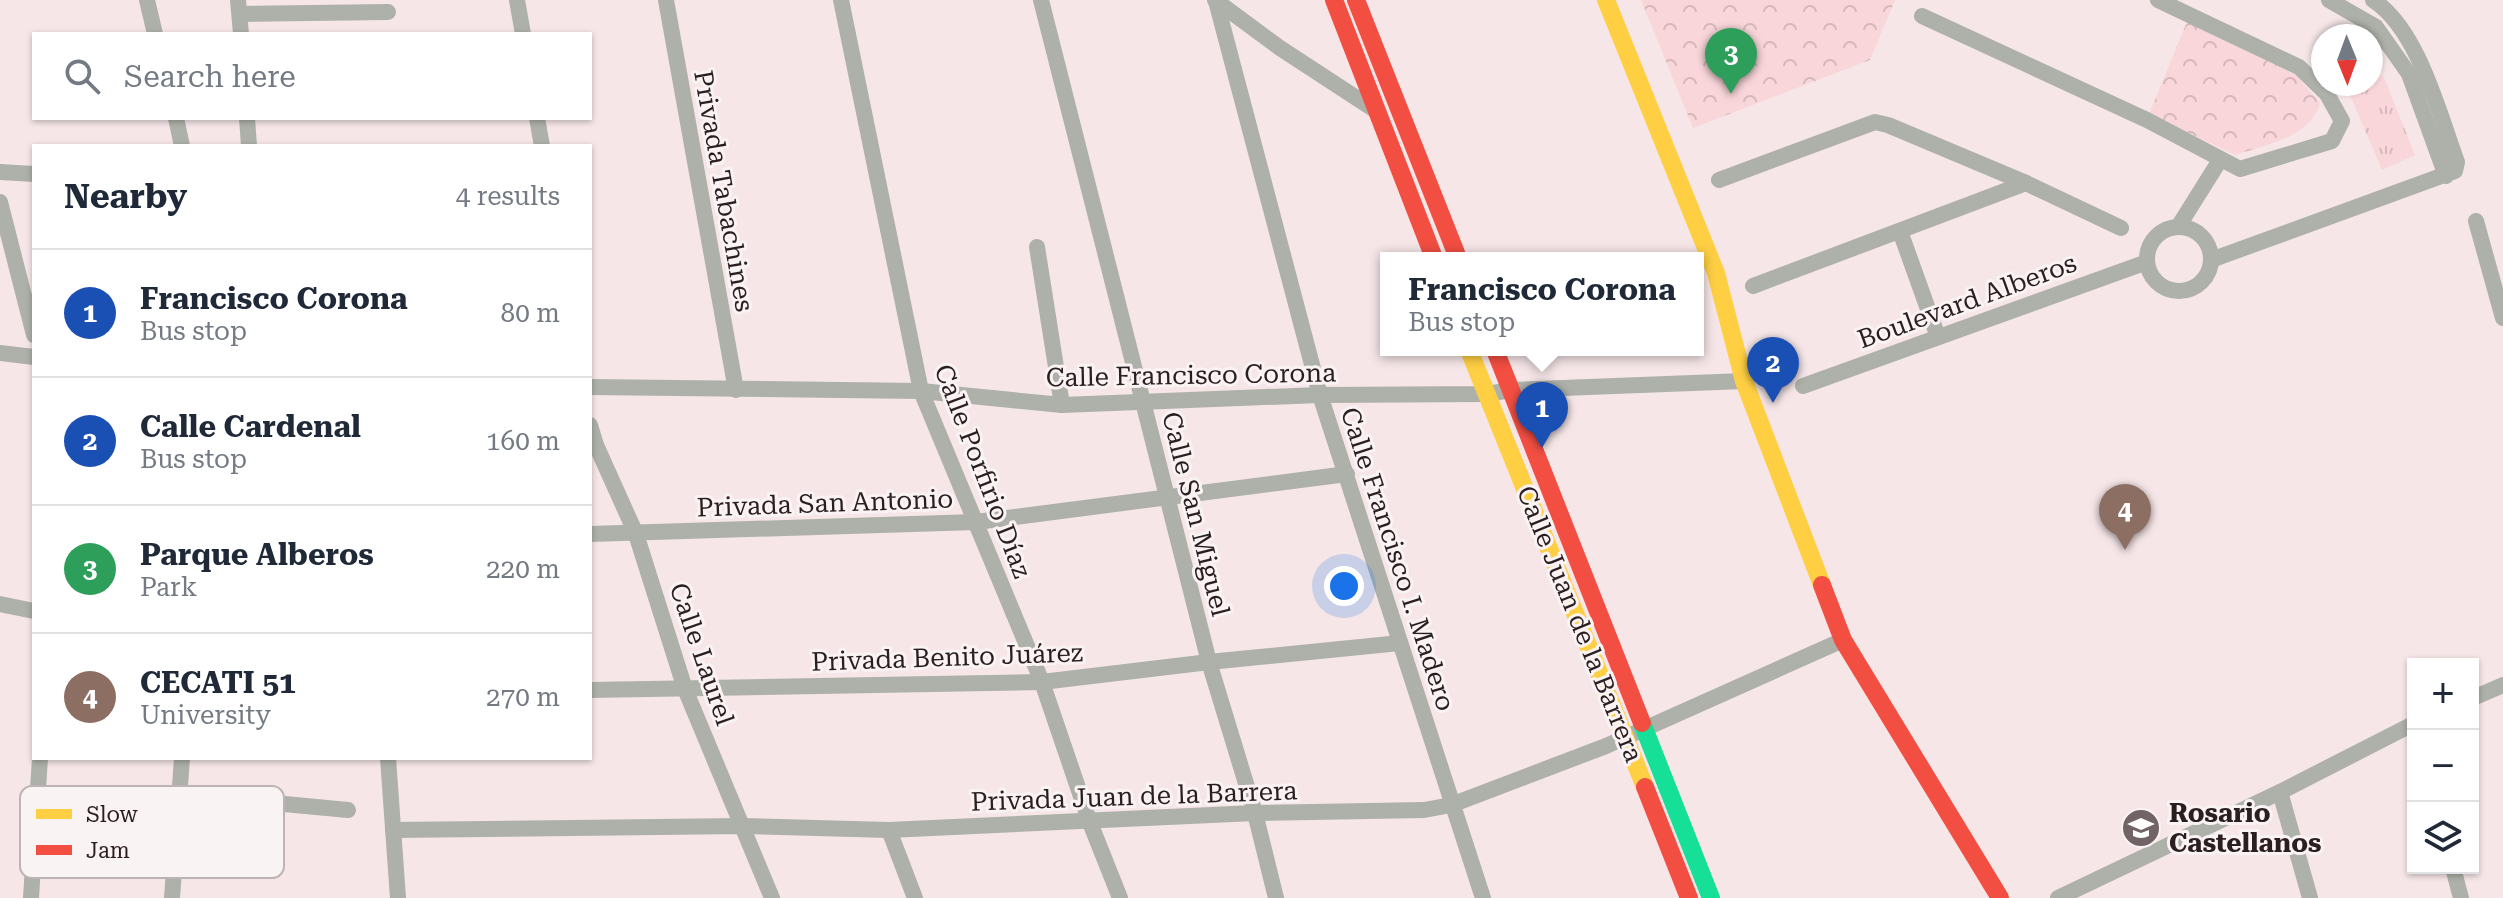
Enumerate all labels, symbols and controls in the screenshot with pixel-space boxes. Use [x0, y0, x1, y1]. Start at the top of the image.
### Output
north arrow [2311, 24, 2383, 96]
pin: 3 [1705, 28, 1757, 94]
search box [32, 32, 592, 120]
icon: search [60, 54, 104, 98]
text: Search here [124, 59, 296, 94]
street label: Privada Tabachines [688, 68, 760, 314]
text: Nearby [64, 176, 187, 216]
text: 4 results [456, 181, 560, 211]
street label: Boulevard Alberos [1854, 247, 2080, 355]
popup [1380, 252, 1704, 356]
text: Francisco Corona [1408, 272, 1676, 307]
text: Francisco Corona [140, 281, 408, 316]
text: 1 [83, 298, 97, 328]
text: 80 m [501, 298, 560, 328]
text: Bus stop [1408, 307, 1515, 337]
text: Bus stop [140, 316, 247, 346]
pin: 2 [1747, 337, 1799, 403]
street label: Calle Francisco Corona [1045, 357, 1337, 393]
street label: Calle Porfirio Díaz [928, 360, 1038, 582]
pin: 1 [1516, 382, 1568, 448]
street label: Calle Francisco I. Madero [1335, 404, 1461, 714]
text: Calle Cardenal [140, 409, 361, 444]
street label: Calle San Miguel [1156, 409, 1236, 619]
text: 2 [83, 426, 97, 456]
text: 160 m [486, 426, 560, 456]
text: Bus stop [140, 444, 247, 474]
street label: Calle Juan de la Barrera [1511, 482, 1649, 766]
street label: Privada San Antonio [696, 484, 954, 522]
pin: 4 [2099, 484, 2151, 550]
text: Parque Alberos [140, 537, 374, 572]
text: 3 [83, 554, 97, 584]
text: 220 m [486, 554, 560, 584]
your location [1324, 566, 1364, 606]
text: Park [140, 572, 197, 602]
street label: Calle Laurel [664, 579, 740, 729]
street label: Privada Benito Juárez [811, 637, 1083, 677]
map controls [2407, 658, 2479, 874]
button: + [2407, 658, 2479, 730]
text: CECATI 51 [140, 665, 296, 700]
text: 4 [83, 682, 97, 712]
text: 270 m [486, 682, 560, 712]
text: University [140, 700, 271, 730]
button: − [2407, 730, 2479, 802]
street label: Privada Juan de la Barrera [970, 775, 1298, 817]
legend [20, 786, 284, 878]
place label: Rosario Castellanos [2169, 798, 2321, 858]
text: Slow [86, 802, 139, 827]
button: layers [2407, 802, 2479, 874]
school or university icon: Rosario Castellanos [2120, 807, 2162, 849]
text: Jam [86, 838, 130, 863]

